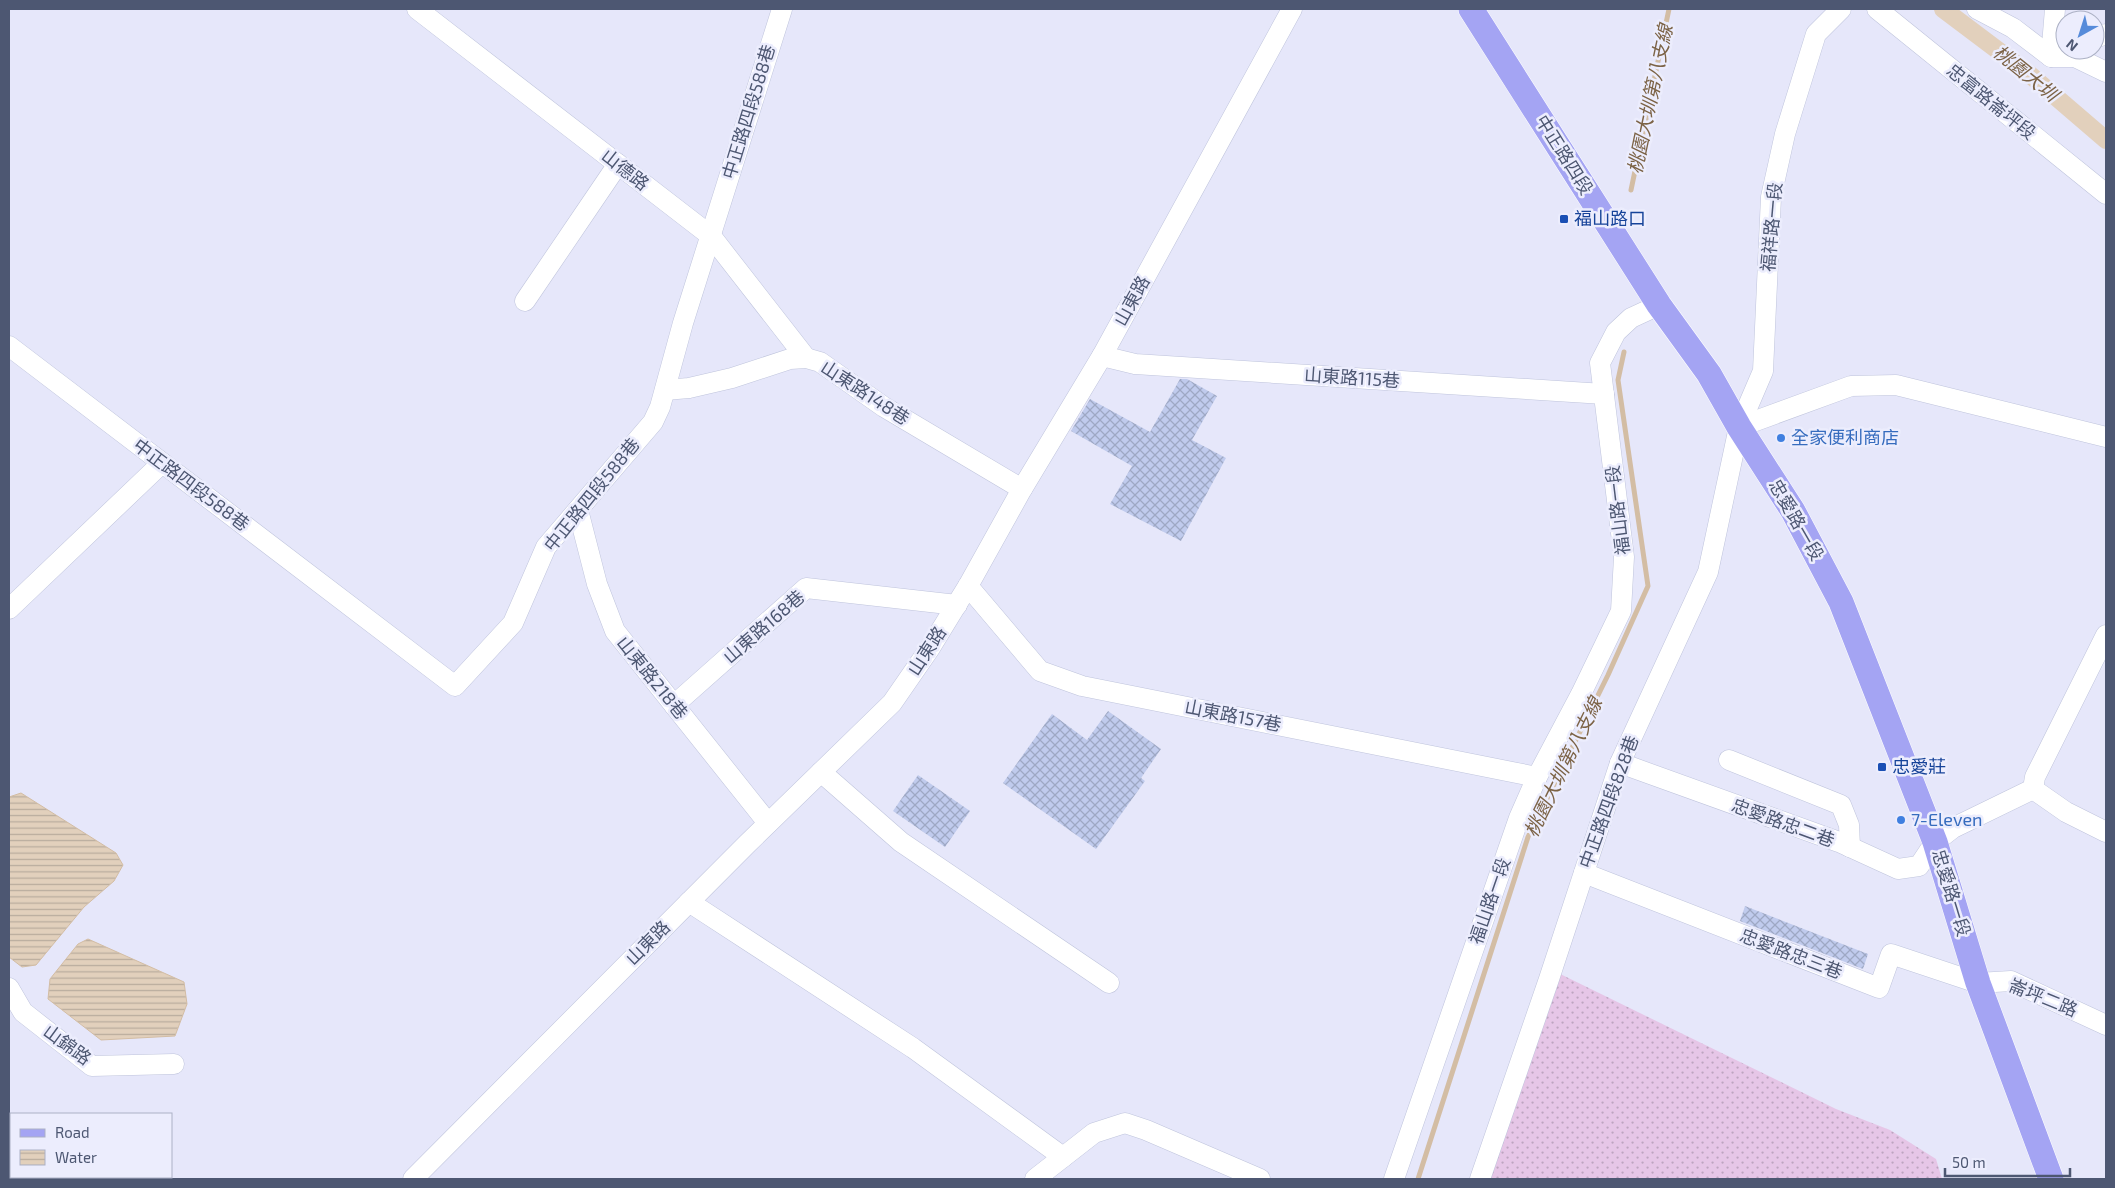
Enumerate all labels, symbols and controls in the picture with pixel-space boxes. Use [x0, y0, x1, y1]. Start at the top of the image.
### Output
north arrow [2055, 10, 2105, 60]
water label: 桃園大圳第八支線 [1622, 20, 1677, 176]
text: N [2062, 36, 2081, 55]
water label: 桃園大圳 [1990, 40, 2065, 107]
street label: 中正路四段588巷 [717, 42, 779, 182]
street label: 忠富路崙坪段 [1943, 59, 2041, 144]
street label: 中正路四段 [1532, 110, 1598, 198]
street label: 山德路 [598, 144, 654, 195]
street label: 福祥路一段 [1756, 181, 1786, 273]
place label: 福山路口 [1574, 207, 1646, 229]
marker: 福山路口 [1558, 213, 1570, 225]
street label: 山東路 [1108, 272, 1154, 329]
street label: 山東路148巷 [817, 355, 914, 429]
street label: 山東路115巷 [1303, 363, 1401, 391]
place label: 全家便利商店 [1791, 426, 1899, 448]
marker: 全家便利商店 [1775, 432, 1787, 444]
street label: 中正路四段588巷 [129, 433, 254, 535]
street label: 中正路四段588巷 [539, 433, 644, 555]
street label: 福山路一段 [1601, 464, 1633, 556]
street label: 忠愛路一段 [1765, 475, 1829, 564]
street label: 山東路168巷 [718, 585, 808, 667]
street label: 山東路 [902, 622, 950, 679]
street label: 山東路218巷 [613, 632, 693, 723]
water label: 桃園大圳第八支線 [1519, 692, 1607, 840]
street label: 山東路157巷 [1183, 695, 1283, 735]
street label: 中正路四段828巷 [1574, 732, 1642, 871]
place label: 忠愛莊 [1892, 755, 1946, 777]
marker: 忠愛莊 [1876, 761, 1888, 773]
street label: 忠愛路忠二巷 [1729, 793, 1838, 851]
place label: 7-Eleven [1911, 808, 1983, 830]
marker: 7-Eleven [1895, 814, 1907, 826]
street label: 忠愛路一段 [1928, 846, 1976, 939]
street label: 福山路一段 [1464, 855, 1514, 947]
street label: 山東路 [620, 915, 674, 969]
street label: 忠愛路忠三巷 [1737, 923, 1846, 983]
street label: 崙坪二路 [2006, 973, 2081, 1021]
street label: 山錦路 [39, 1019, 96, 1069]
legend [10, 1113, 172, 1178]
text: Road [55, 1123, 90, 1141]
scale bar [1945, 1146, 2070, 1178]
text: Water [55, 1148, 97, 1166]
text: 50 m [1952, 1153, 1986, 1171]

